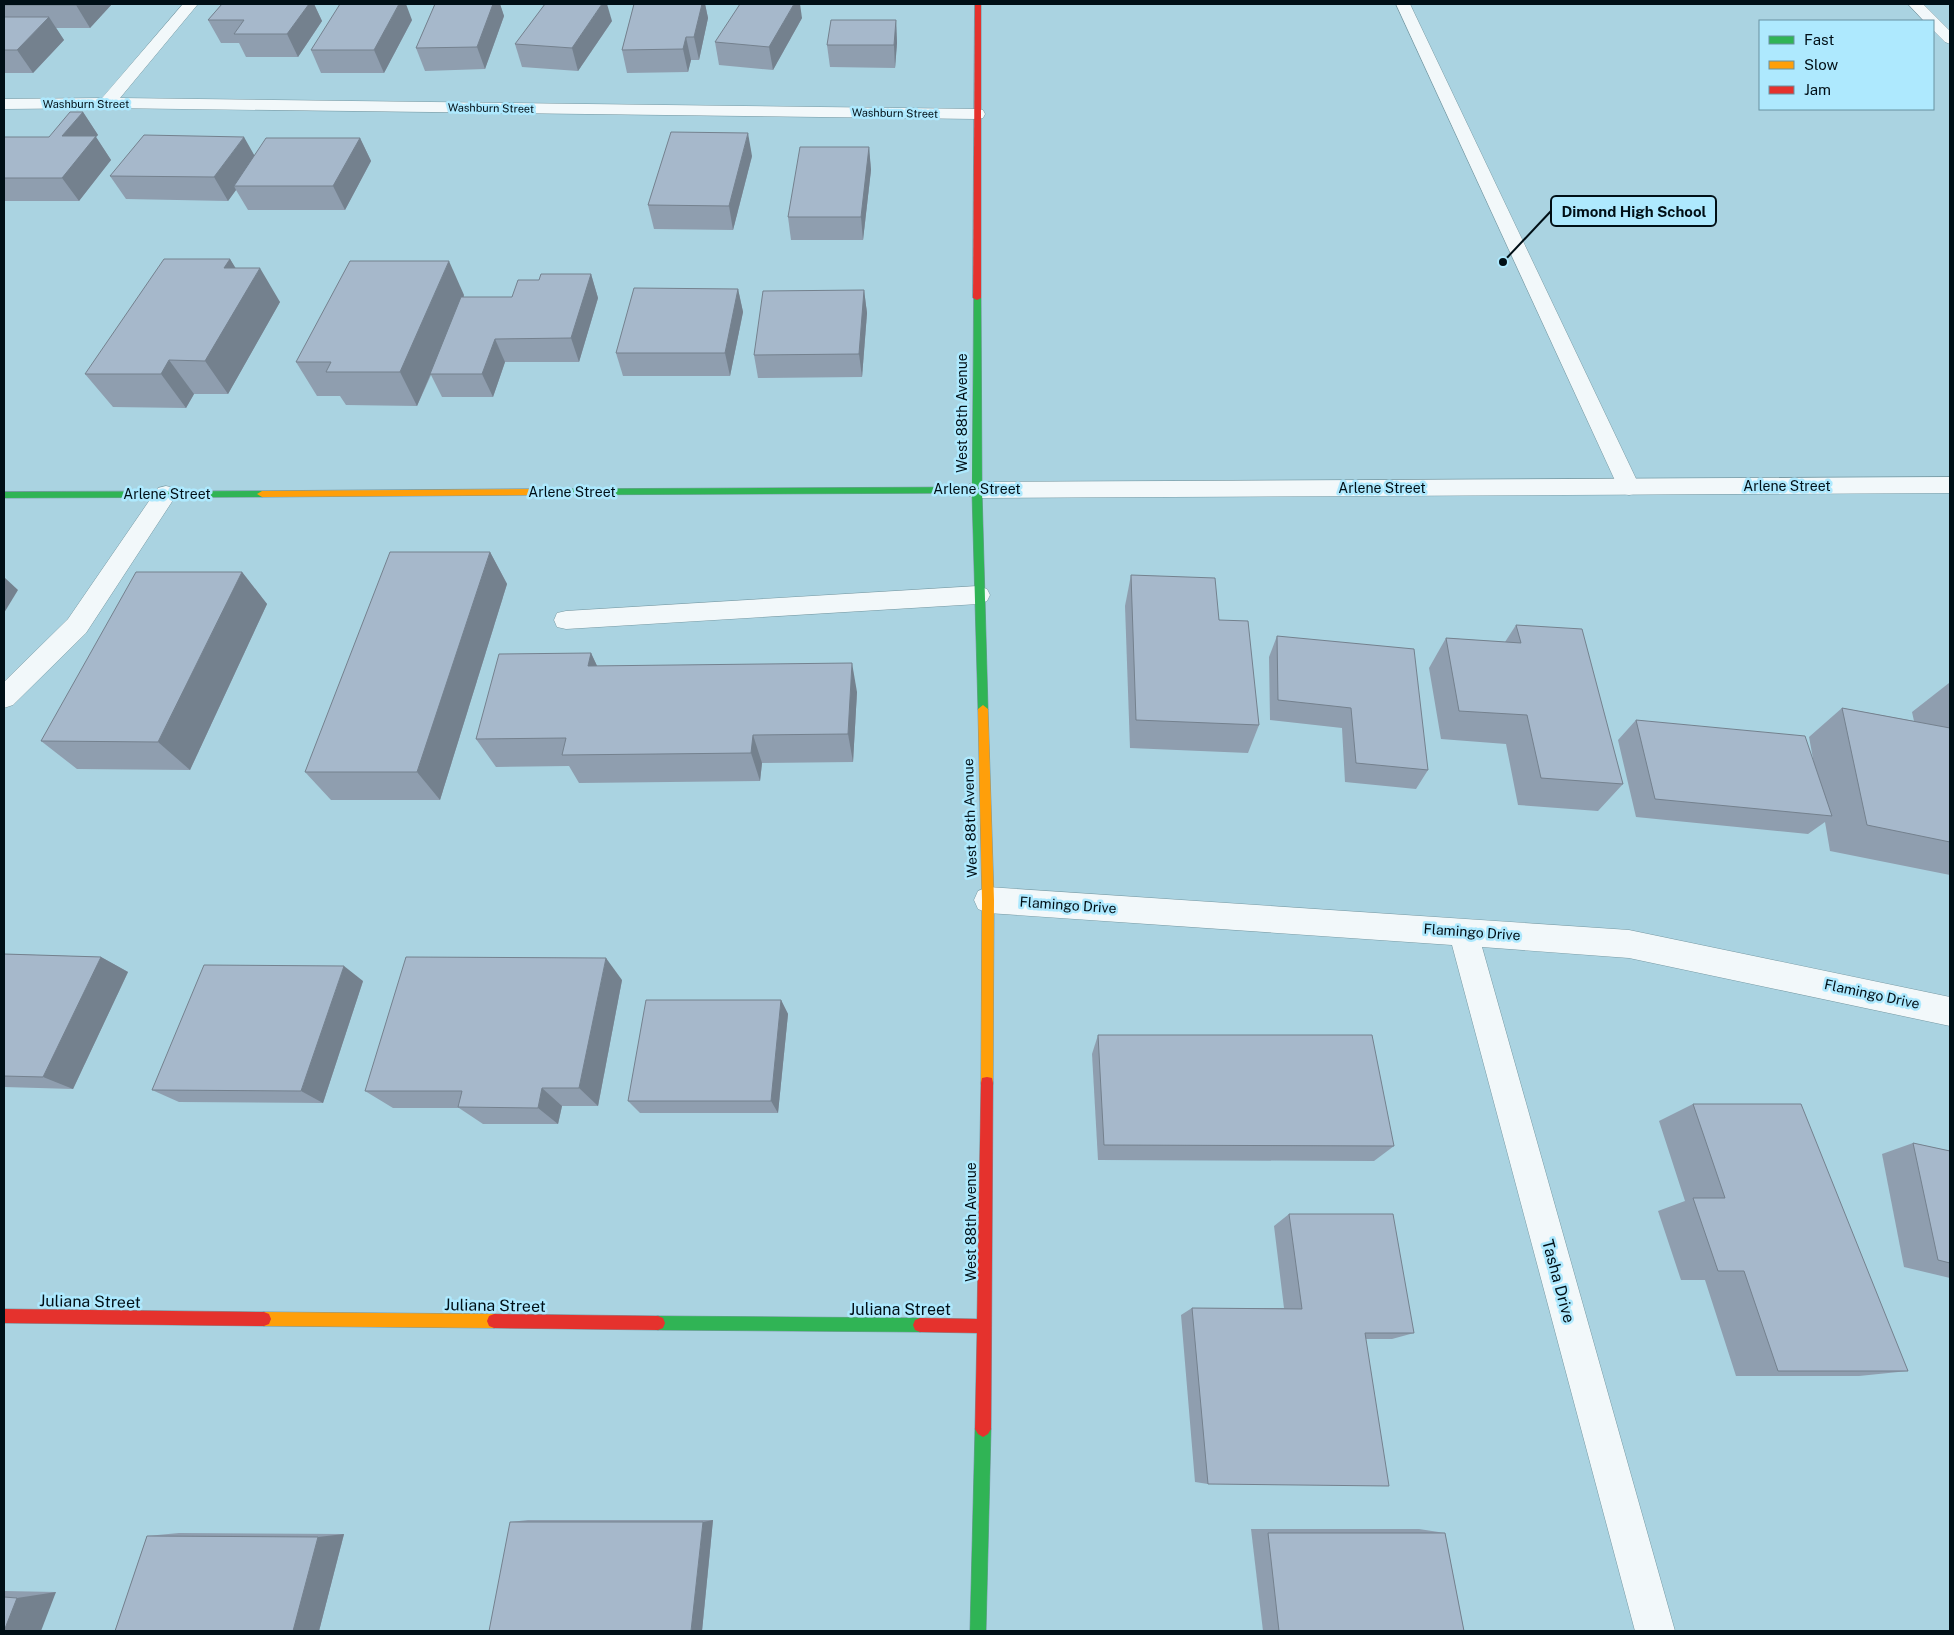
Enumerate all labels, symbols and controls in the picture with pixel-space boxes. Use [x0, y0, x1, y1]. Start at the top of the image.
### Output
legend [1759, 20, 1934, 110]
text: Fast [1804, 31, 1834, 48]
text: Slow [1804, 56, 1839, 73]
text: Jam [1804, 81, 1831, 98]
street label: Washburn Street [43, 98, 129, 110]
street label: Washburn Street [448, 101, 534, 115]
street label: Washburn Street [852, 106, 938, 120]
callout: Dimond High School [1551, 196, 1716, 226]
text: Dimond High School [1561, 203, 1707, 220]
street label: West 88th Avenue [954, 353, 970, 473]
street label: Arlene Street [1743, 478, 1831, 494]
street label: Arlene Street [1338, 480, 1426, 496]
street label: Arlene Street [933, 481, 1021, 497]
street label: Arlene Street [528, 484, 616, 500]
street label: Arlene Street [123, 486, 211, 502]
street label: West 88th Avenue [960, 758, 980, 878]
street label: Flamingo Drive [1019, 894, 1117, 916]
street label: Flamingo Drive [1423, 921, 1521, 943]
street label: Flamingo Drive [1823, 976, 1921, 1012]
street label: West 88th Avenue [963, 1162, 979, 1282]
street label: Tasha Drive [1538, 1237, 1579, 1325]
street label: Juliana Street [39, 1291, 141, 1312]
street label: Juliana Street [444, 1295, 546, 1316]
street label: Juliana Street [849, 1300, 951, 1319]

